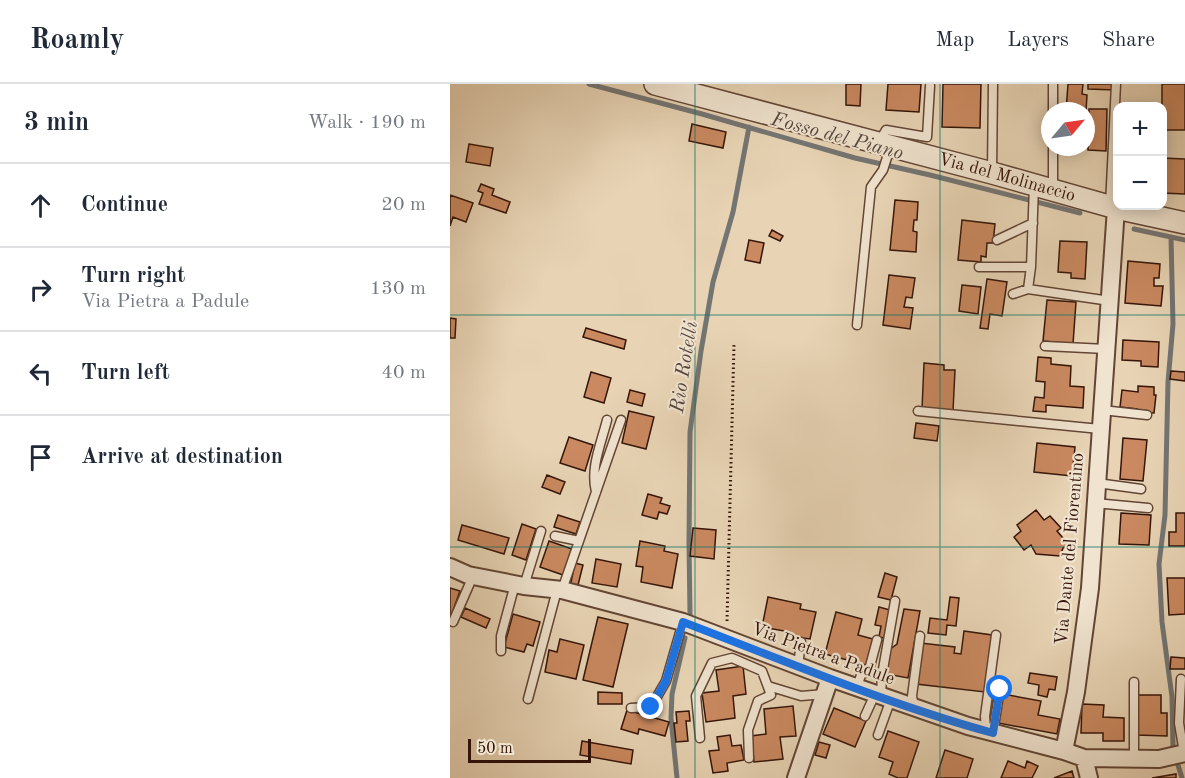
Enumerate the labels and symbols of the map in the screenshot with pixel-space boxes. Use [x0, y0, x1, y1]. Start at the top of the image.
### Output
north arrow [1041, 102, 1095, 156]
water label: Fosso del Piano [768, 110, 905, 164]
street label: Via del Molinaccio [936, 150, 1077, 205]
water label: Rio Rotelli [668, 319, 702, 415]
street label: Via Dante del Fiorentino [1053, 452, 1087, 646]
street label: Via Pietra a Padule [749, 620, 897, 688]
route start [986, 675, 1012, 701]
route end [637, 693, 663, 719]
scale bar [468, 736, 591, 764]

